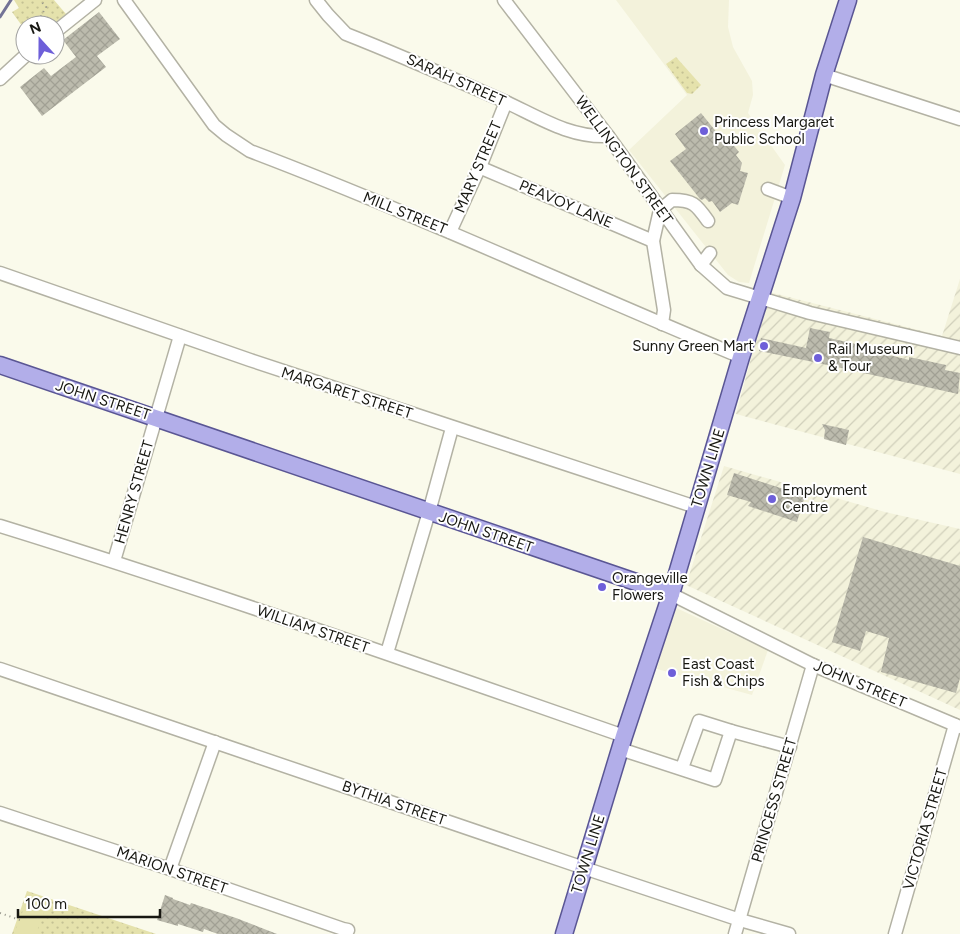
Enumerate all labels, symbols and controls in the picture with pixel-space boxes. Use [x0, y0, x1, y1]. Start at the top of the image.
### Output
north arrow [15, 15, 65, 65]
text: N [27, 18, 44, 38]
street label: SARAH STREET [404, 50, 509, 110]
street label: WELLINGTON STREET [571, 92, 677, 228]
place label: Princess Margaret Public School [714, 113, 835, 148]
street label: MARY STREET [451, 118, 506, 216]
marker: Princess Margaret Public School [698, 125, 710, 137]
street label: PEAVOY LANE [516, 176, 616, 232]
street label: MILL STREET [360, 188, 450, 238]
place label: Sunny Green Mart [632, 337, 754, 355]
marker: Sunny Green Mart [758, 340, 770, 352]
place label: Rail Museum & Tour [828, 340, 913, 375]
marker: Rail Museum & Tour [812, 352, 824, 364]
street label: MARGARET STREET [279, 363, 416, 423]
street label: JOHN STREET [53, 376, 153, 424]
street label: TOWN LINE [687, 426, 729, 510]
street label: HENRY STREET [111, 437, 158, 546]
place label: Employment Centre [782, 481, 868, 516]
marker: Employment Centre [766, 493, 778, 505]
street label: JOHN STREET [436, 507, 536, 557]
place label: Orangeville Flowers [612, 569, 688, 604]
marker: Orangeville Flowers [596, 581, 608, 593]
street label: WILLIAM STREET [254, 601, 372, 657]
place label: East Coast Fish & Chips [682, 655, 765, 690]
street label: JOHN STREET [811, 656, 910, 712]
marker: East Coast Fish & Chips [666, 667, 678, 679]
street label: PRINCESS STREET [748, 735, 801, 864]
street label: VICTORIA STREET [899, 766, 951, 892]
street label: BYTHIA STREET [340, 777, 449, 829]
street label: TOWN LINE [567, 812, 609, 896]
street label: MARION STREET [114, 843, 231, 898]
scale bar [18, 886, 160, 918]
text: 100 m [25, 895, 67, 913]

